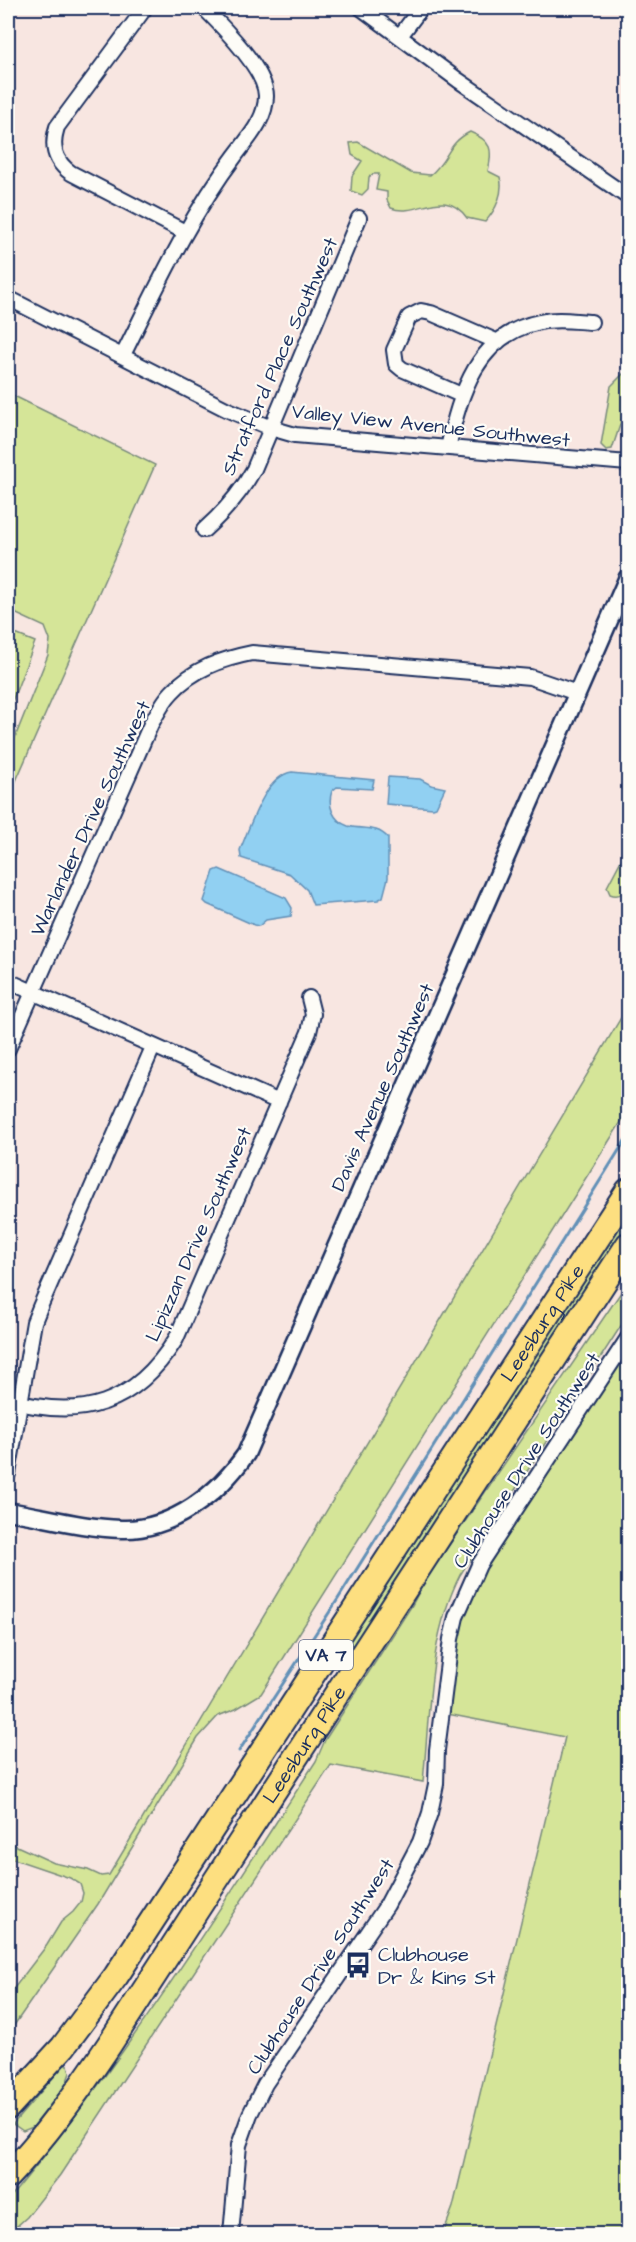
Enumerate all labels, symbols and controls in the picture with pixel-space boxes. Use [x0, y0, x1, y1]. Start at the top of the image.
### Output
street label: Stratford Place Southwest [215, 233, 345, 480]
street label: Valley View Avenue Southwest [290, 397, 571, 456]
street label: Warlander Drive Southwest [24, 696, 158, 941]
street label: Davis Avenue Southwest [324, 979, 441, 1196]
street label: Lipizzan Drive Southwest [139, 1122, 259, 1346]
street label: Leesburg Pike [494, 1259, 592, 1388]
street label: Clubhouse Drive Southwest [446, 1347, 607, 1574]
road number: VA 7 [299, 1640, 353, 1670]
street label: Leesburg Pike [256, 1680, 354, 1809]
street label: Clubhouse Drive Southwest [240, 1853, 401, 2080]
place label: Clubhouse Dr & Kins St [378, 1941, 496, 1992]
bus stop icon: Clubhouse Dr & Kins St [343, 1950, 373, 1980]

